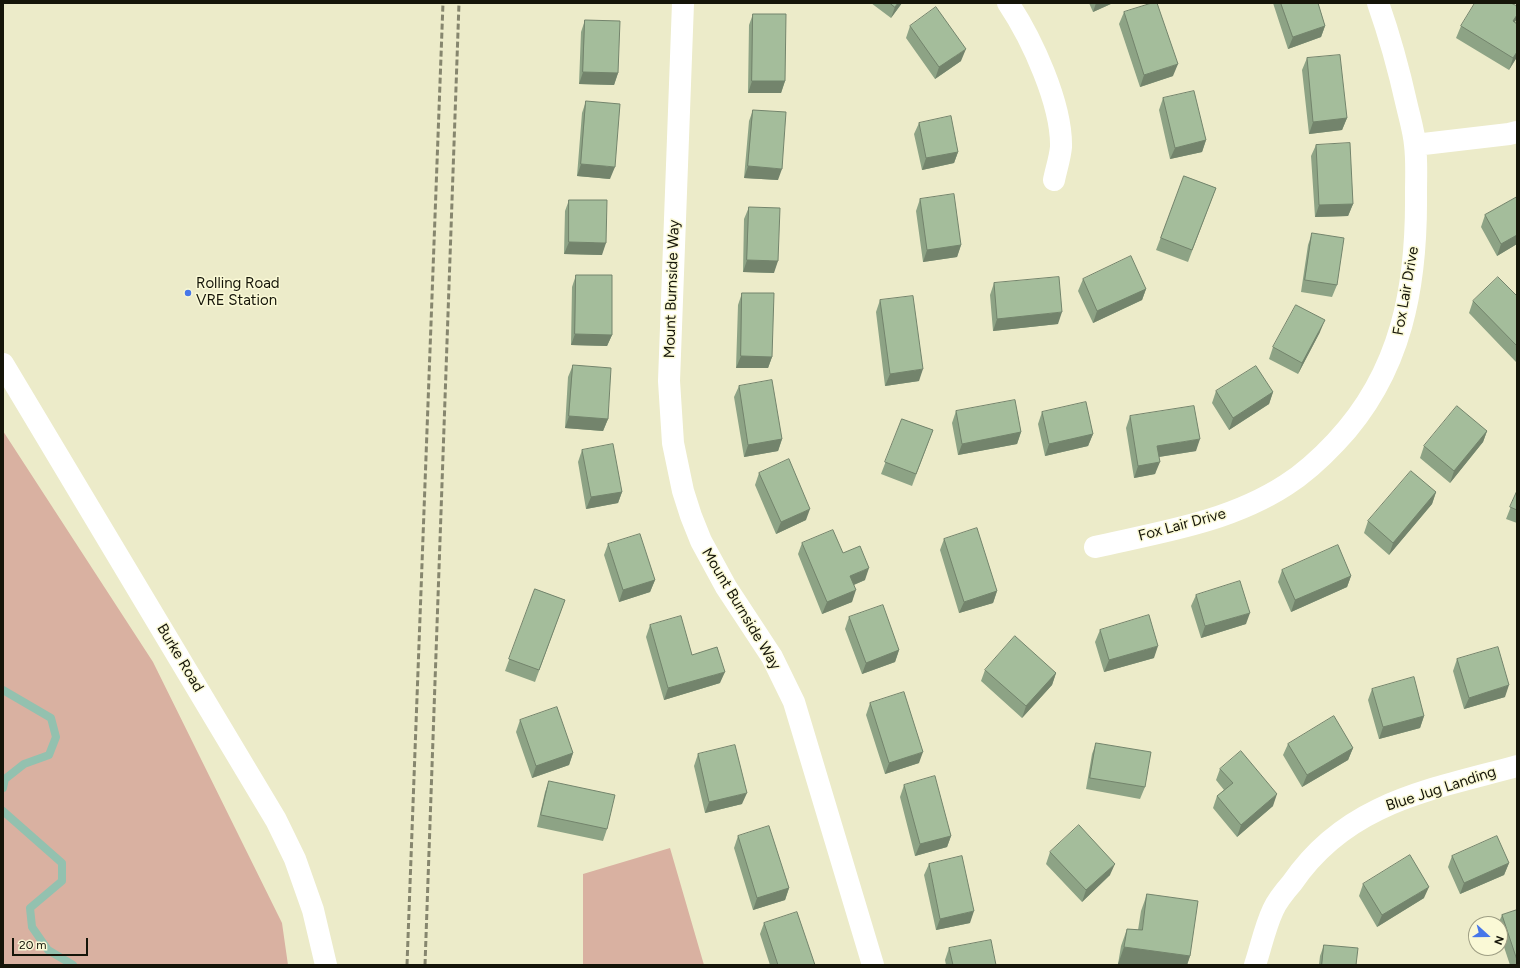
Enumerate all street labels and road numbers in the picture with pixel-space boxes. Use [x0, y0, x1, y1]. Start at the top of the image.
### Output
street label: Mount Burnside Way [661, 219, 683, 359]
street label: Fox Lair Drive [1389, 245, 1423, 337]
street label: Fox Lair Drive [1136, 505, 1228, 545]
street label: Mount Burnside Way [698, 545, 784, 673]
street label: Burke Road [153, 621, 207, 695]
street label: Blue Jug Landing [1384, 763, 1498, 815]

